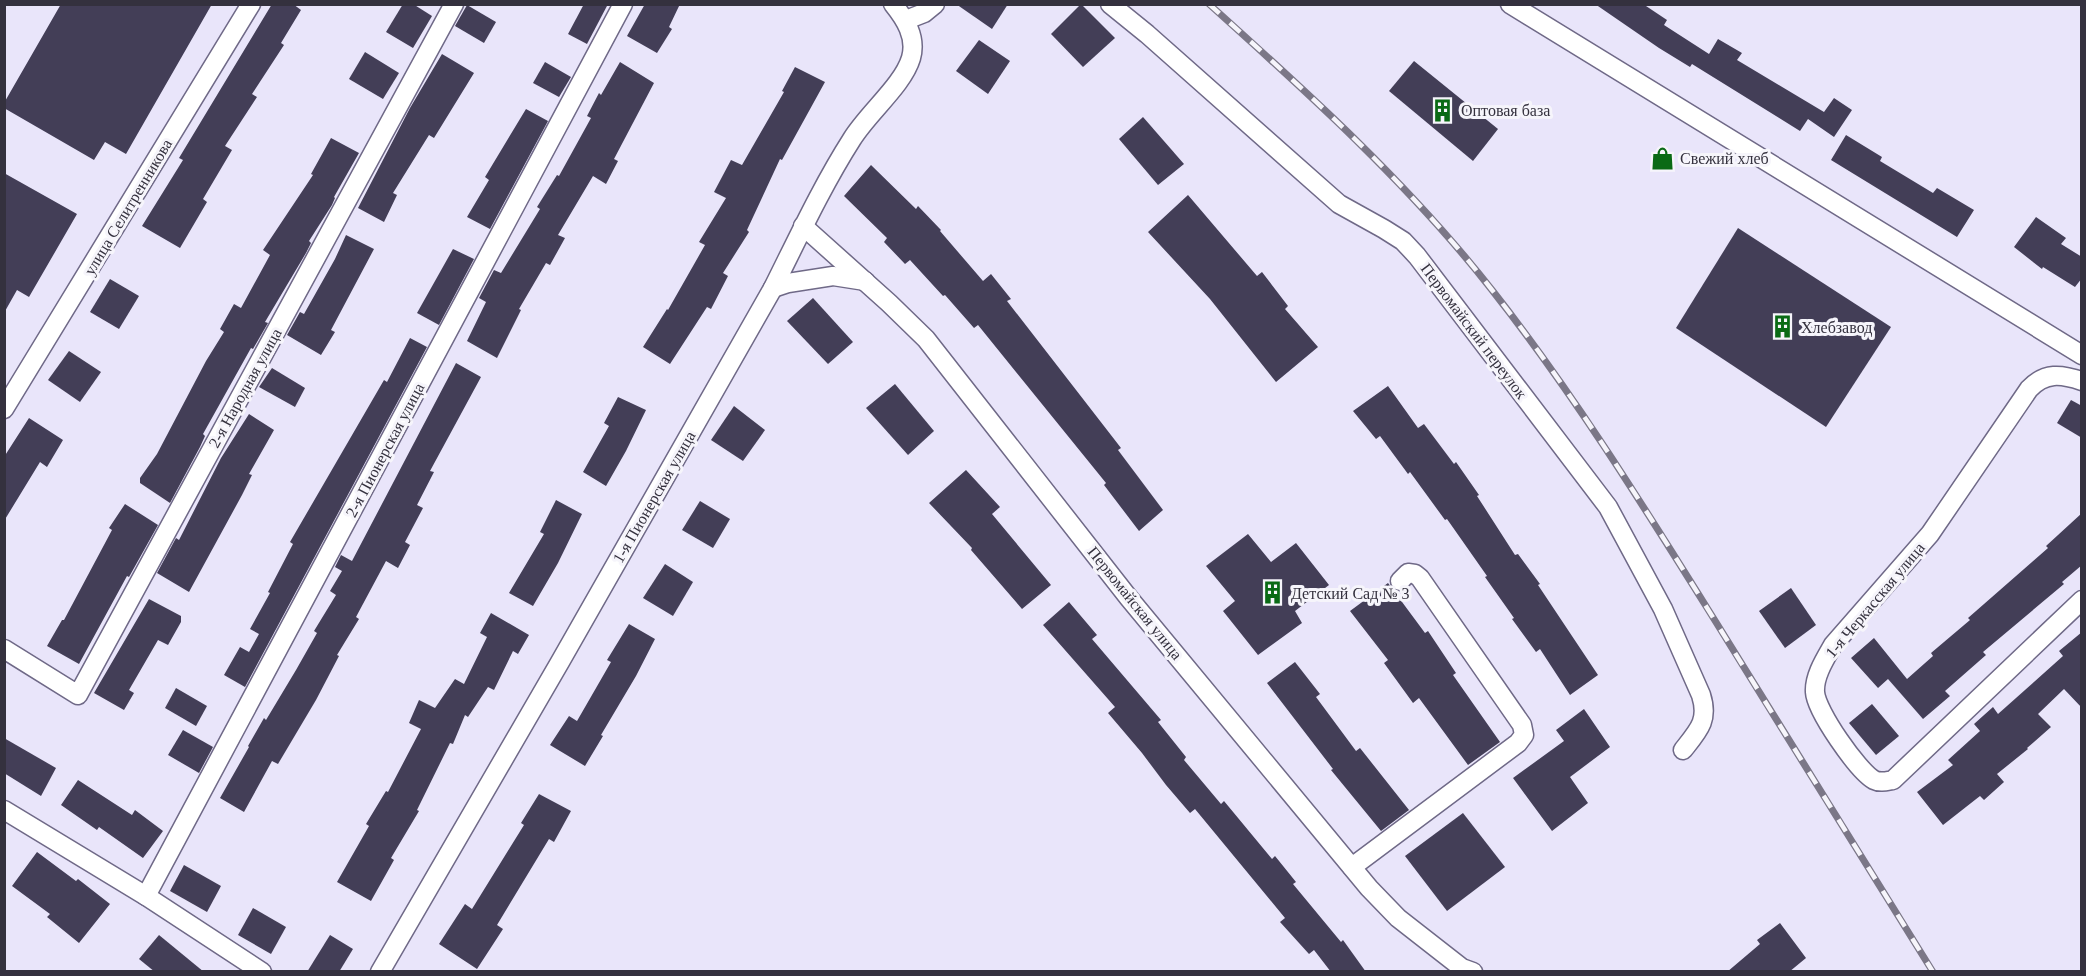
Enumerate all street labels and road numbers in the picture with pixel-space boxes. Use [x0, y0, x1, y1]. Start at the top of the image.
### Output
street label: улица Селитренникова [81, 136, 176, 278]
street label: Первомайский переулок [1417, 260, 1531, 403]
street label: 2-я Народная улица [205, 325, 286, 451]
street label: 2-я Пионерская улица [343, 380, 428, 520]
street label: 1-я Пионерская улица [609, 428, 699, 566]
street label: 1-я Черкасская улица [1822, 539, 1929, 661]
street label: Первомайская улица [1084, 543, 1186, 663]

